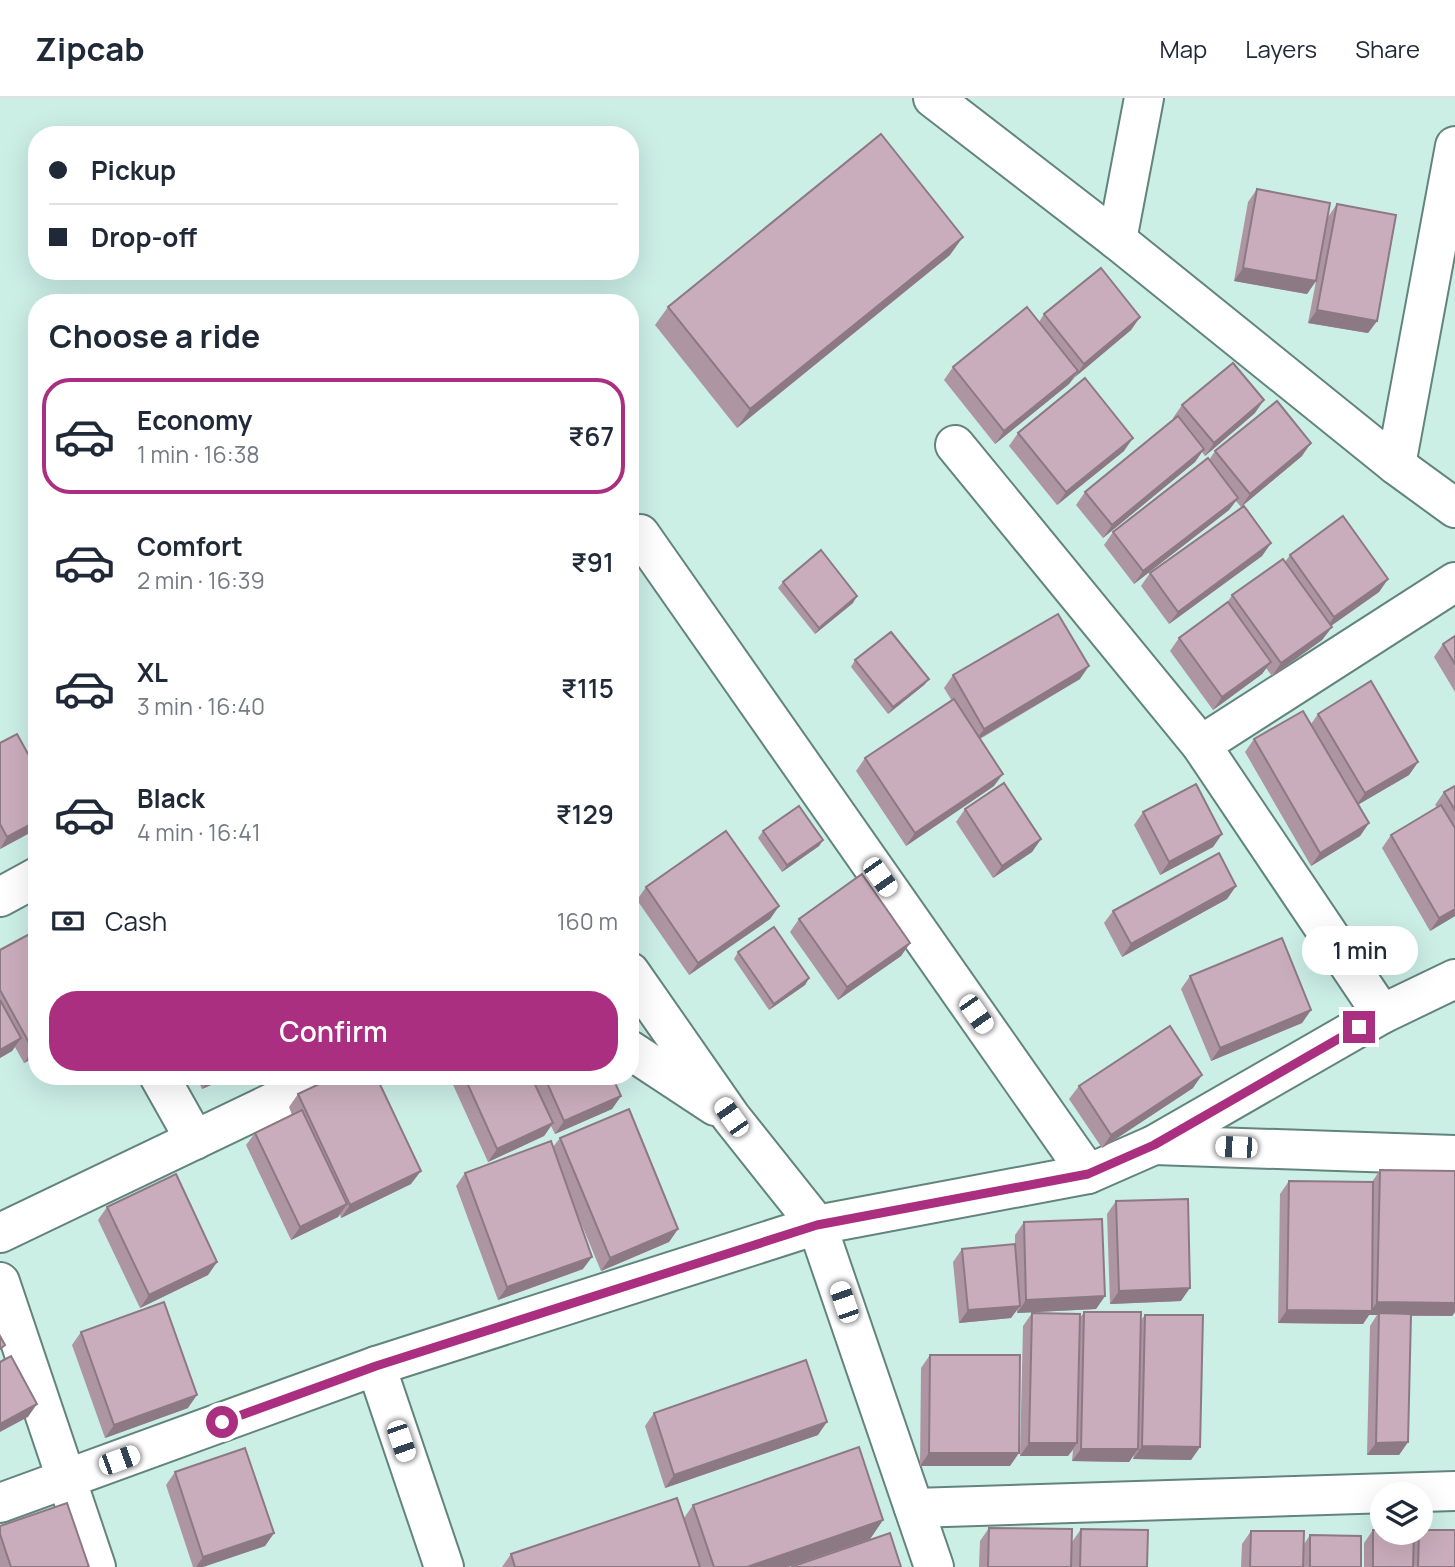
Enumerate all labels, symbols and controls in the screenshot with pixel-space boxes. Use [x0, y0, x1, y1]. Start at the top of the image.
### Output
text: Zipcab [35, 26, 145, 71]
text: Map [1160, 32, 1207, 65]
text: Layers [1245, 32, 1317, 65]
text: Share [1355, 32, 1420, 65]
text: Pickup [91, 152, 176, 188]
text: Drop-off [91, 219, 197, 255]
text: Choose a ride [49, 314, 260, 358]
text: Economy [137, 402, 252, 438]
icon: car [53, 405, 116, 468]
text: ₹67 [568, 418, 614, 454]
text: 1 min · 16:38 [137, 438, 260, 470]
text: Comfort [137, 528, 243, 564]
icon: car [53, 531, 116, 594]
text: ₹91 [571, 544, 614, 580]
text: 2 min · 16:39 [137, 564, 265, 596]
text: XL [137, 654, 168, 690]
icon: car [53, 657, 116, 720]
text: ₹115 [561, 670, 614, 706]
text: 3 min · 16:40 [137, 690, 265, 722]
text: Black [137, 780, 205, 816]
icon: car [53, 783, 116, 846]
text: ₹129 [556, 796, 614, 832]
text: 4 min · 16:41 [137, 816, 261, 848]
car [860, 854, 901, 900]
icon: cash [49, 902, 87, 940]
text: Cash [105, 903, 167, 939]
text: 160 m [557, 905, 618, 937]
callout: 1 min [1301, 926, 1417, 974]
text: 1 min [1333, 934, 1387, 966]
button: Confirm [49, 991, 618, 1071]
car [956, 991, 997, 1037]
route end [1343, 1011, 1375, 1043]
car [711, 1094, 752, 1140]
car [1215, 1136, 1258, 1158]
car [828, 1279, 861, 1325]
route start [206, 1406, 238, 1438]
car [385, 1418, 418, 1464]
car [96, 1443, 143, 1477]
map controls [1370, 1482, 1433, 1545]
button: layers [1370, 1482, 1433, 1545]

